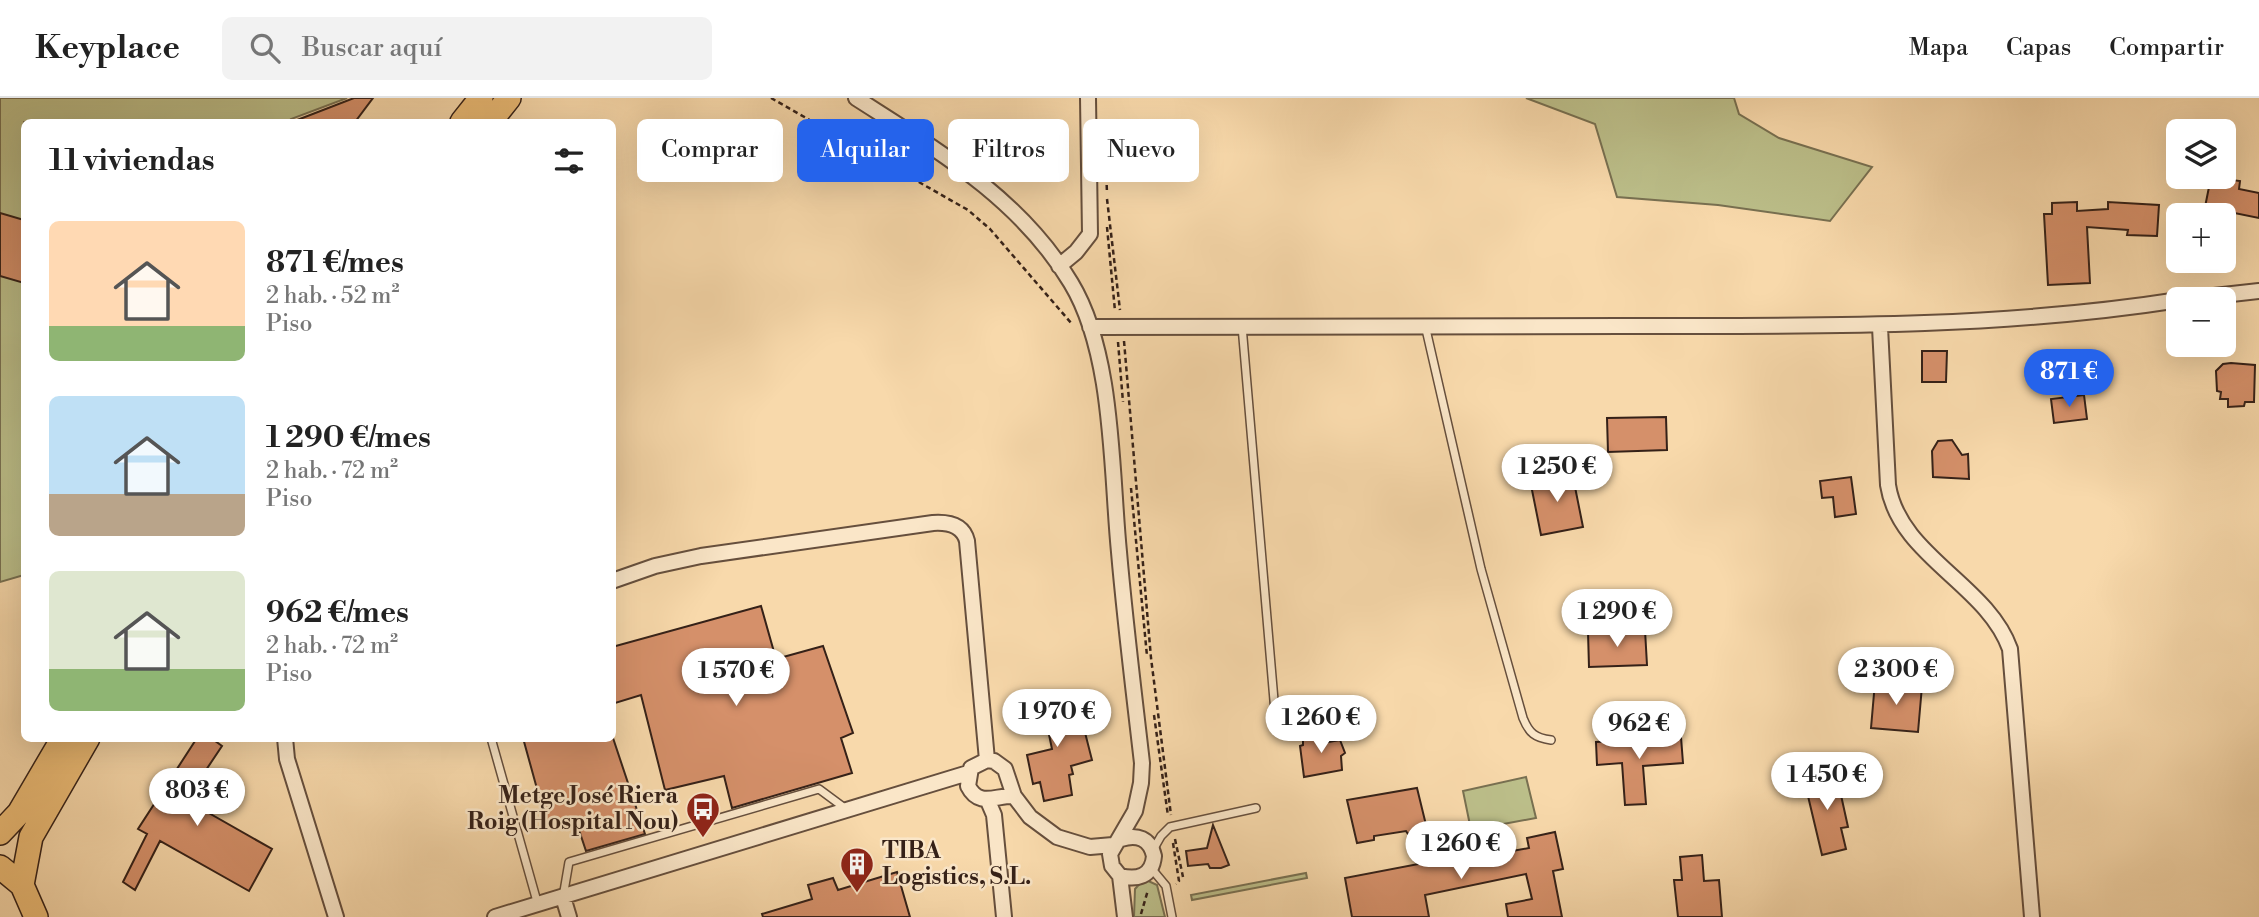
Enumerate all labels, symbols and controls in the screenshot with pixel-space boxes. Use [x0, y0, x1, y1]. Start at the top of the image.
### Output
search box [222, 17, 712, 80]
text: Keyplace [35, 28, 180, 69]
icon: search [246, 29, 284, 67]
text: Buscar aquí [302, 32, 442, 64]
text: Mapa [1909, 33, 1968, 63]
text: Capas [2006, 33, 2071, 63]
text: Compartir [2109, 33, 2224, 63]
chip: Comprar [637, 119, 783, 182]
chip: Alquilar [797, 119, 934, 182]
chip: Filtros [948, 119, 1069, 182]
chip: Nuevo [1083, 119, 1199, 182]
map controls [2166, 119, 2236, 357]
button: layers [2166, 119, 2236, 189]
text: 11 viviendas [49, 142, 215, 180]
icon: filters [550, 142, 588, 180]
button: + [2166, 203, 2236, 273]
text: 871 €/mes [266, 244, 404, 282]
icon: home [105, 249, 189, 333]
text: 2 hab. · 52 m² [266, 282, 400, 310]
button: − [2166, 287, 2236, 357]
text: Piso [266, 310, 312, 338]
pin: 871 € [2020, 350, 2118, 409]
text: 871 € [2040, 358, 2098, 386]
text: 1 290 €/mes [266, 419, 431, 457]
icon: home [105, 424, 189, 508]
pin: 1 250 € [1492, 444, 1622, 504]
text: 1 250 € [1518, 453, 1596, 481]
text: 2 hab. · 72 m² [266, 457, 398, 485]
text: Piso [266, 485, 312, 513]
pin: 1 290 € [1552, 589, 1682, 649]
text: 962 €/mes [266, 594, 409, 632]
text: 1 290 € [1578, 598, 1656, 626]
icon: home [105, 599, 189, 683]
text: 2 hab. · 72 m² [266, 632, 398, 660]
pin: 1 570 € [671, 648, 801, 708]
pin: 2 300 € [1831, 648, 1961, 707]
text: 2 300 € [1854, 656, 1938, 684]
text: 1 570 € [698, 657, 774, 685]
text: Piso [266, 660, 312, 688]
pin: 1 970 € [992, 690, 1122, 749]
pin: 1 260 € [1256, 696, 1386, 755]
text: 1 970 € [1018, 698, 1096, 726]
pin: 962 € [1590, 702, 1688, 761]
text: 1 260 € [1282, 704, 1360, 732]
text: 962 € [1608, 710, 1670, 738]
pin: 1 450 € [1762, 752, 1892, 812]
text: 1 450 € [1787, 761, 1867, 789]
pin: 803 € [148, 768, 246, 828]
text: 803 € [165, 777, 229, 805]
place label: Metge José Riera Roig (Hospital Nou) [467, 782, 679, 836]
bus stop icon: Metge José Riera Roig (Hospital Nou) [684, 790, 722, 839]
pin: 1 260 € [1396, 822, 1526, 881]
text: 1 260 € [1422, 830, 1500, 858]
place label: TIBA Logistics, S.L. [882, 837, 1031, 891]
building icon: TIBA Logistics, S.L. [838, 845, 876, 894]

